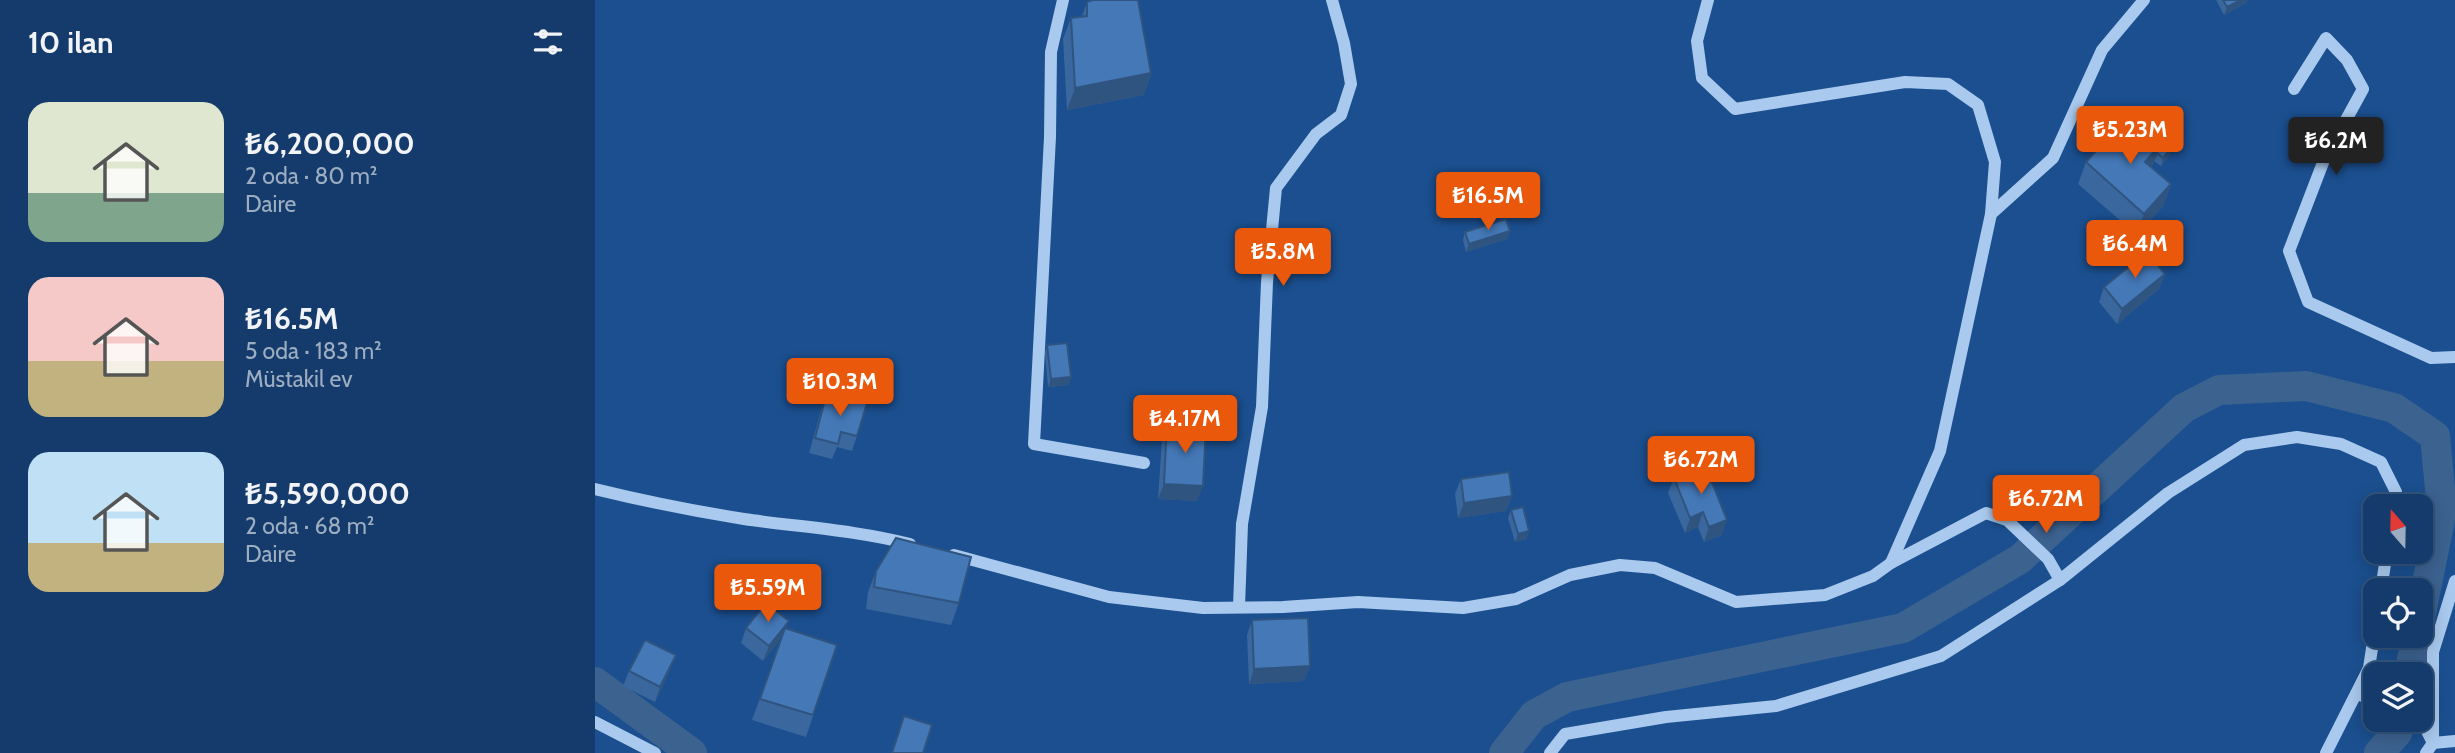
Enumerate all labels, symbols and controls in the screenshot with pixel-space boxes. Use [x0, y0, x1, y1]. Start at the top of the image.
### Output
icon: filters [529, 23, 567, 61]
text: 10 ilan [28, 24, 114, 61]
pin: ₺5.23M [2073, 106, 2187, 166]
text: ₺5.23M [2093, 115, 2167, 143]
pin: ₺6.2M [2287, 118, 2385, 177]
text: ₺6,200,000 [245, 125, 415, 162]
text: ₺6.2M [2304, 126, 2368, 154]
icon: home [84, 130, 168, 214]
text: 2 oda · 80 m² [245, 162, 377, 190]
pin: ₺16.5M [1431, 173, 1545, 232]
text: ₺16.5M [1452, 181, 1524, 209]
text: Daire [245, 190, 296, 218]
pin: ₺6.4M [2086, 220, 2184, 280]
pin: ₺5.8M [1234, 229, 1332, 288]
text: ₺6.4M [2102, 229, 2168, 257]
text: ₺5.8M [1251, 237, 1315, 265]
text: ₺16.5M [245, 300, 339, 337]
icon: home [84, 305, 168, 389]
text: 5 oda · 183 m² [245, 337, 382, 365]
pin: ₺10.3M [783, 358, 897, 418]
text: Müstakil ev [245, 365, 353, 393]
text: ₺10.3M [803, 367, 877, 395]
pin: ₺4.17M [1128, 396, 1242, 455]
text: ₺4.17M [1149, 404, 1221, 432]
pin: ₺6.72M [1644, 436, 1758, 496]
text: ₺6.72M [1664, 445, 1738, 473]
text: ₺5,590,000 [245, 475, 410, 512]
pin: ₺6.72M [1989, 476, 2103, 535]
icon: home [84, 480, 168, 564]
text: ₺6.72M [2009, 484, 2083, 512]
north arrow [2363, 494, 2433, 564]
map controls [2363, 494, 2433, 732]
text: 2 oda · 68 m² [245, 512, 375, 540]
text: Daire [245, 540, 296, 568]
pin: ₺5.59M [711, 564, 825, 624]
text: ₺5.59M [730, 573, 806, 601]
button: locate [2363, 578, 2433, 648]
button: layers [2363, 662, 2433, 732]

